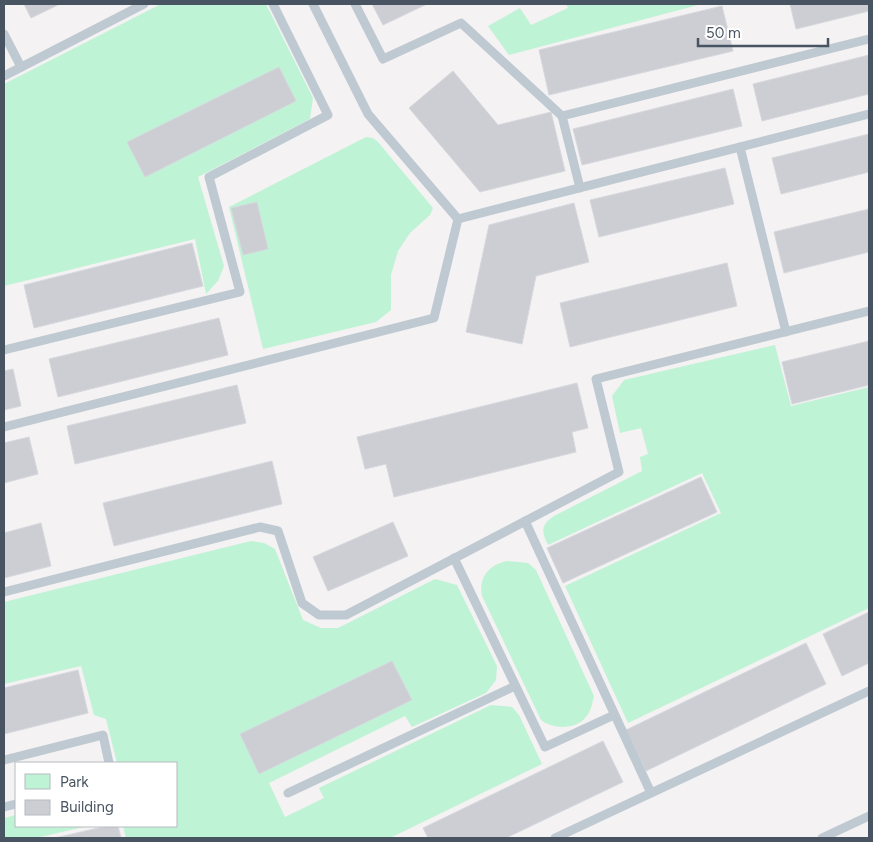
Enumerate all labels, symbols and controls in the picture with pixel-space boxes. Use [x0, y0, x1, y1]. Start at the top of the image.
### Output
scale bar [698, 15, 828, 47]
text: 50 m [706, 24, 741, 42]
legend [15, 762, 178, 827]
text: Park [60, 773, 89, 791]
text: Building [60, 798, 114, 816]

